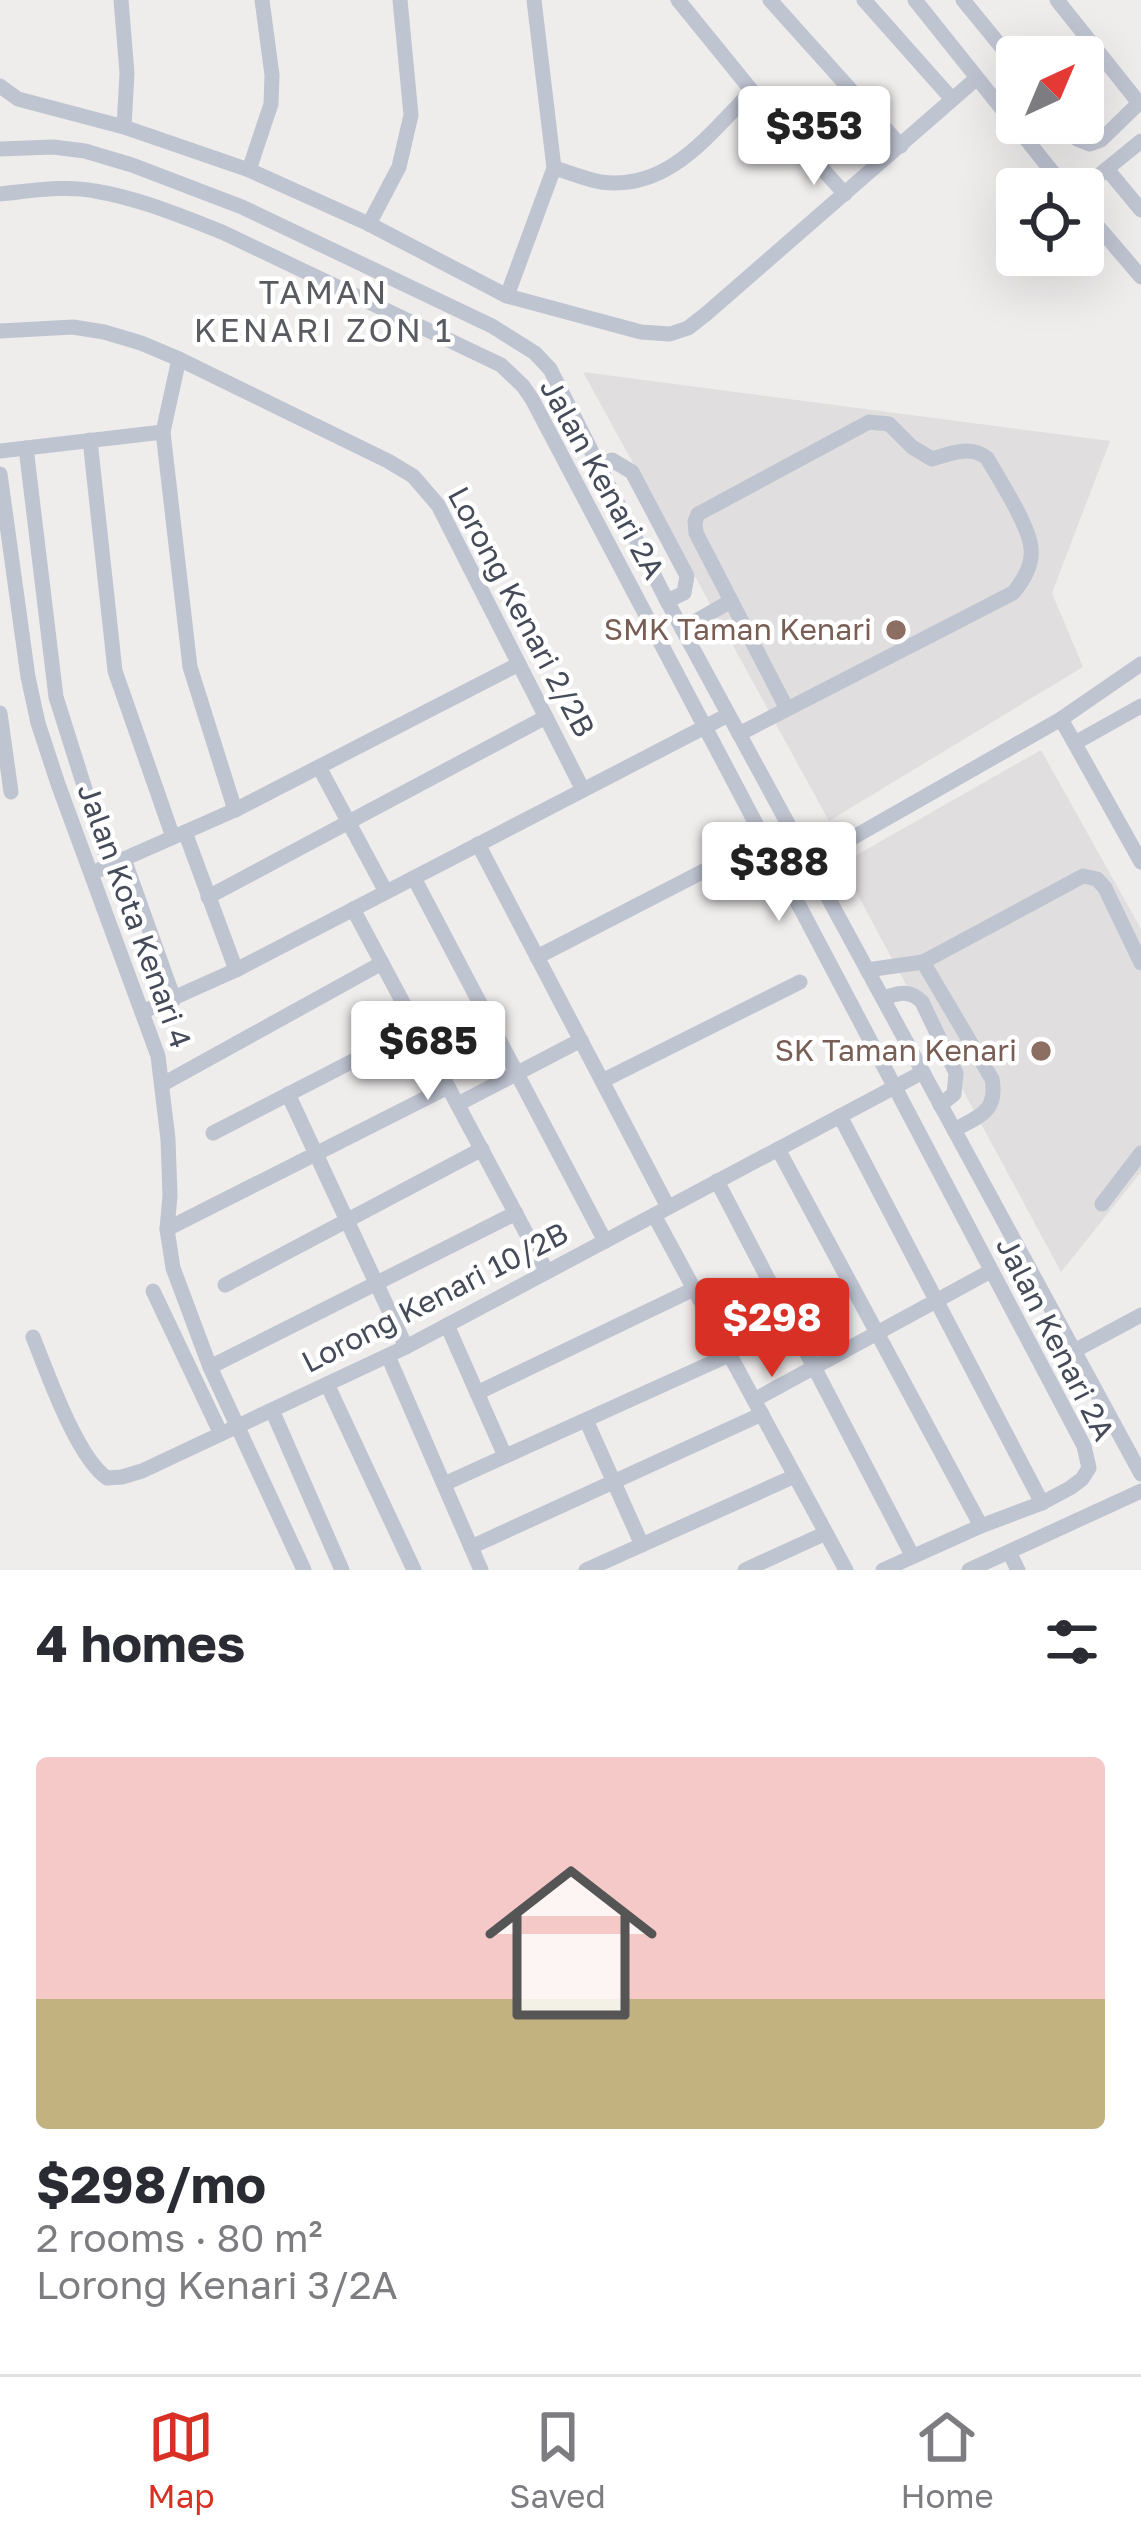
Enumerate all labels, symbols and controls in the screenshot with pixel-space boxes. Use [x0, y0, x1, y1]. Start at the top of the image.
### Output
north arrow [996, 36, 1104, 144]
map controls [996, 36, 1104, 276]
pin: $353 [743, 86, 885, 188]
text: $353 [765, 101, 863, 148]
button: locate [996, 168, 1104, 276]
district label: TAMAN KENARI ZON 1 [194, 272, 454, 349]
street label: Jalan Kenari 2A [533, 372, 673, 585]
street label: Lorong Kenari 2/2B [441, 480, 603, 743]
place label: SMK Taman Kenari [604, 611, 872, 647]
marker: SMK Taman Kenari [883, 617, 909, 643]
street label: Jalan Kota Kenari 4 [70, 778, 200, 1053]
pin: $388 [708, 822, 850, 924]
text: $388 [729, 837, 829, 884]
pin: $685 [357, 1001, 499, 1103]
text: $685 [378, 1016, 478, 1063]
place label: SK Taman Kenari [775, 1032, 1017, 1068]
marker: SK Taman Kenari [1028, 1038, 1054, 1064]
street label: Lorong Kenari 10/2B [295, 1214, 574, 1380]
street label: Jalan Kenari 2A [989, 1231, 1123, 1446]
pin: $298 [701, 1278, 843, 1380]
text: $298 [722, 1293, 822, 1340]
icon: filters [1039, 1609, 1105, 1675]
text: 4 homes [36, 1612, 245, 1673]
icon: home [463, 1835, 679, 2051]
text: $298/mo [36, 2153, 266, 2214]
text: 2 rooms · 80 m² [36, 2214, 323, 2261]
text: Lorong Kenari 3/2A [36, 2261, 398, 2308]
tab: Map [147, 2404, 215, 2515]
tab: Saved [509, 2404, 606, 2515]
tab: Home [900, 2404, 994, 2515]

